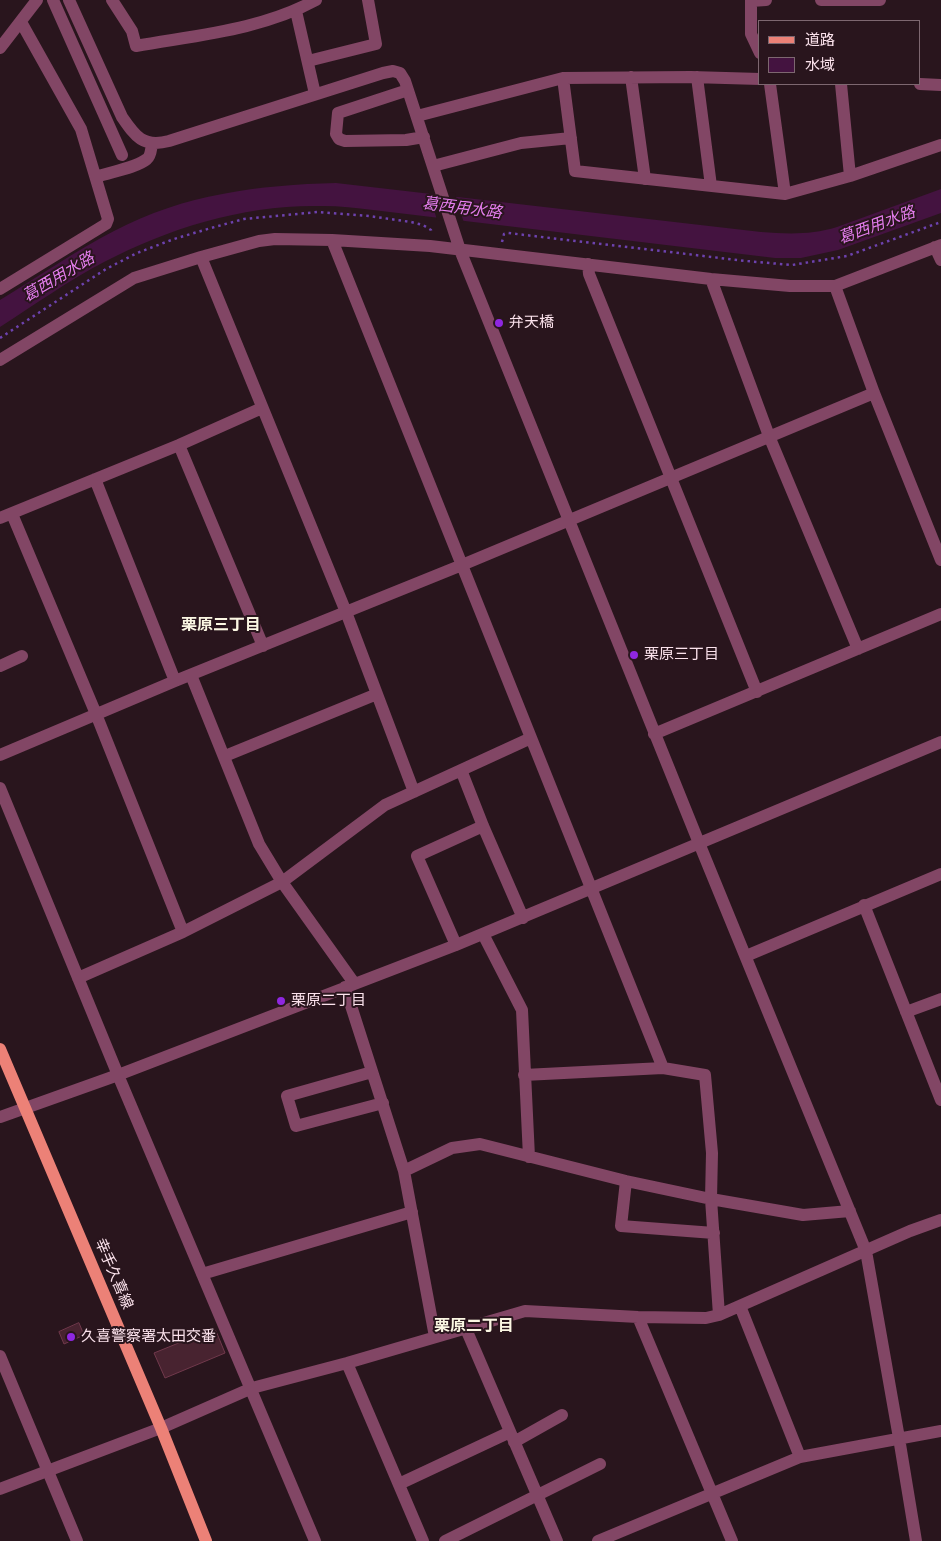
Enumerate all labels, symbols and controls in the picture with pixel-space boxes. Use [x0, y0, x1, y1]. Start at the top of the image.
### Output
legend [758, 20, 921, 85]
text: 道路 [805, 29, 835, 50]
text: 水域 [805, 54, 835, 75]
water label: 葛西用水路 [421, 195, 503, 223]
water label: 葛西用水路 [836, 203, 918, 249]
water label: 葛西用水路 [20, 249, 98, 307]
place label: 弁天橋 [509, 314, 554, 332]
marker: 弁天橋 [493, 317, 505, 329]
district label: 栗原三丁目 [181, 616, 261, 636]
place label: 栗原三丁目 [644, 646, 719, 664]
marker: 栗原三丁目 [628, 649, 640, 661]
place label: 栗原二丁目 [291, 992, 366, 1010]
marker: 栗原二丁目 [275, 995, 287, 1007]
street label: 幸手久喜線 [90, 1236, 136, 1312]
district label: 栗原二丁目 [434, 1317, 514, 1337]
place label: 久喜警察署太田交番 [81, 1328, 216, 1346]
marker: 久喜警察署太田交番 [65, 1331, 77, 1343]

